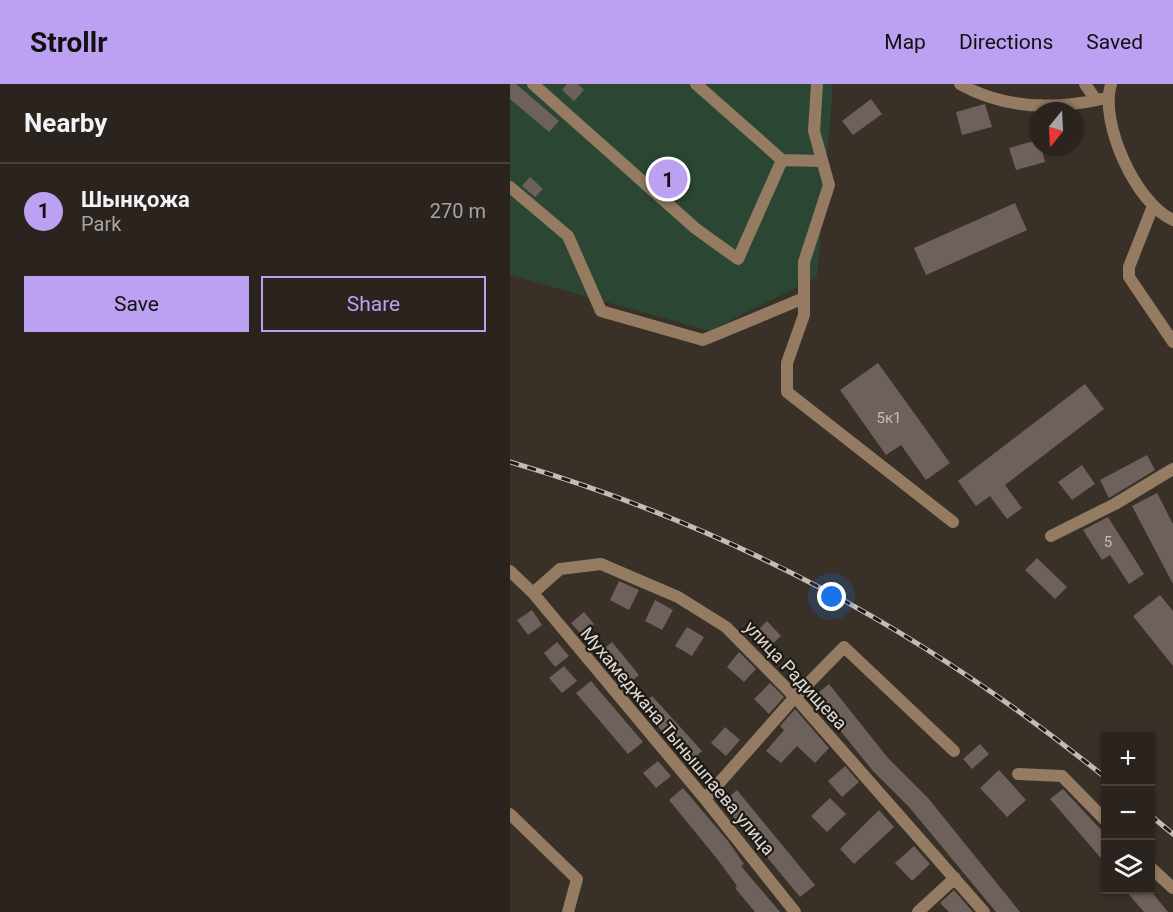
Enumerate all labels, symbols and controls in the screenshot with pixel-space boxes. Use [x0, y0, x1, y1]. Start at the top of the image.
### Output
text: Strollr [30, 26, 107, 59]
text: Map [884, 30, 926, 54]
text: Directions [959, 30, 1053, 54]
text: Saved [1086, 30, 1143, 54]
north arrow [1029, 102, 1083, 156]
text: Nearby [24, 108, 107, 138]
pin: 1 [648, 156, 688, 202]
text: Шынқожа [81, 187, 190, 212]
text: 1 [38, 199, 49, 223]
text: 270 m [430, 199, 486, 223]
text: Park [81, 212, 121, 236]
button: Save [24, 276, 249, 332]
button: Share [261, 276, 486, 332]
house number: 5к1 [877, 409, 901, 427]
house number: 5 [1104, 533, 1112, 551]
your location [817, 582, 846, 611]
street label: улица Радищева [740, 616, 852, 734]
street label: Мухамеджана Тынышпаева улица [577, 623, 779, 859]
map controls [1101, 732, 1155, 894]
button: + [1101, 732, 1155, 786]
button: − [1101, 786, 1155, 840]
button: layers [1101, 840, 1155, 894]

